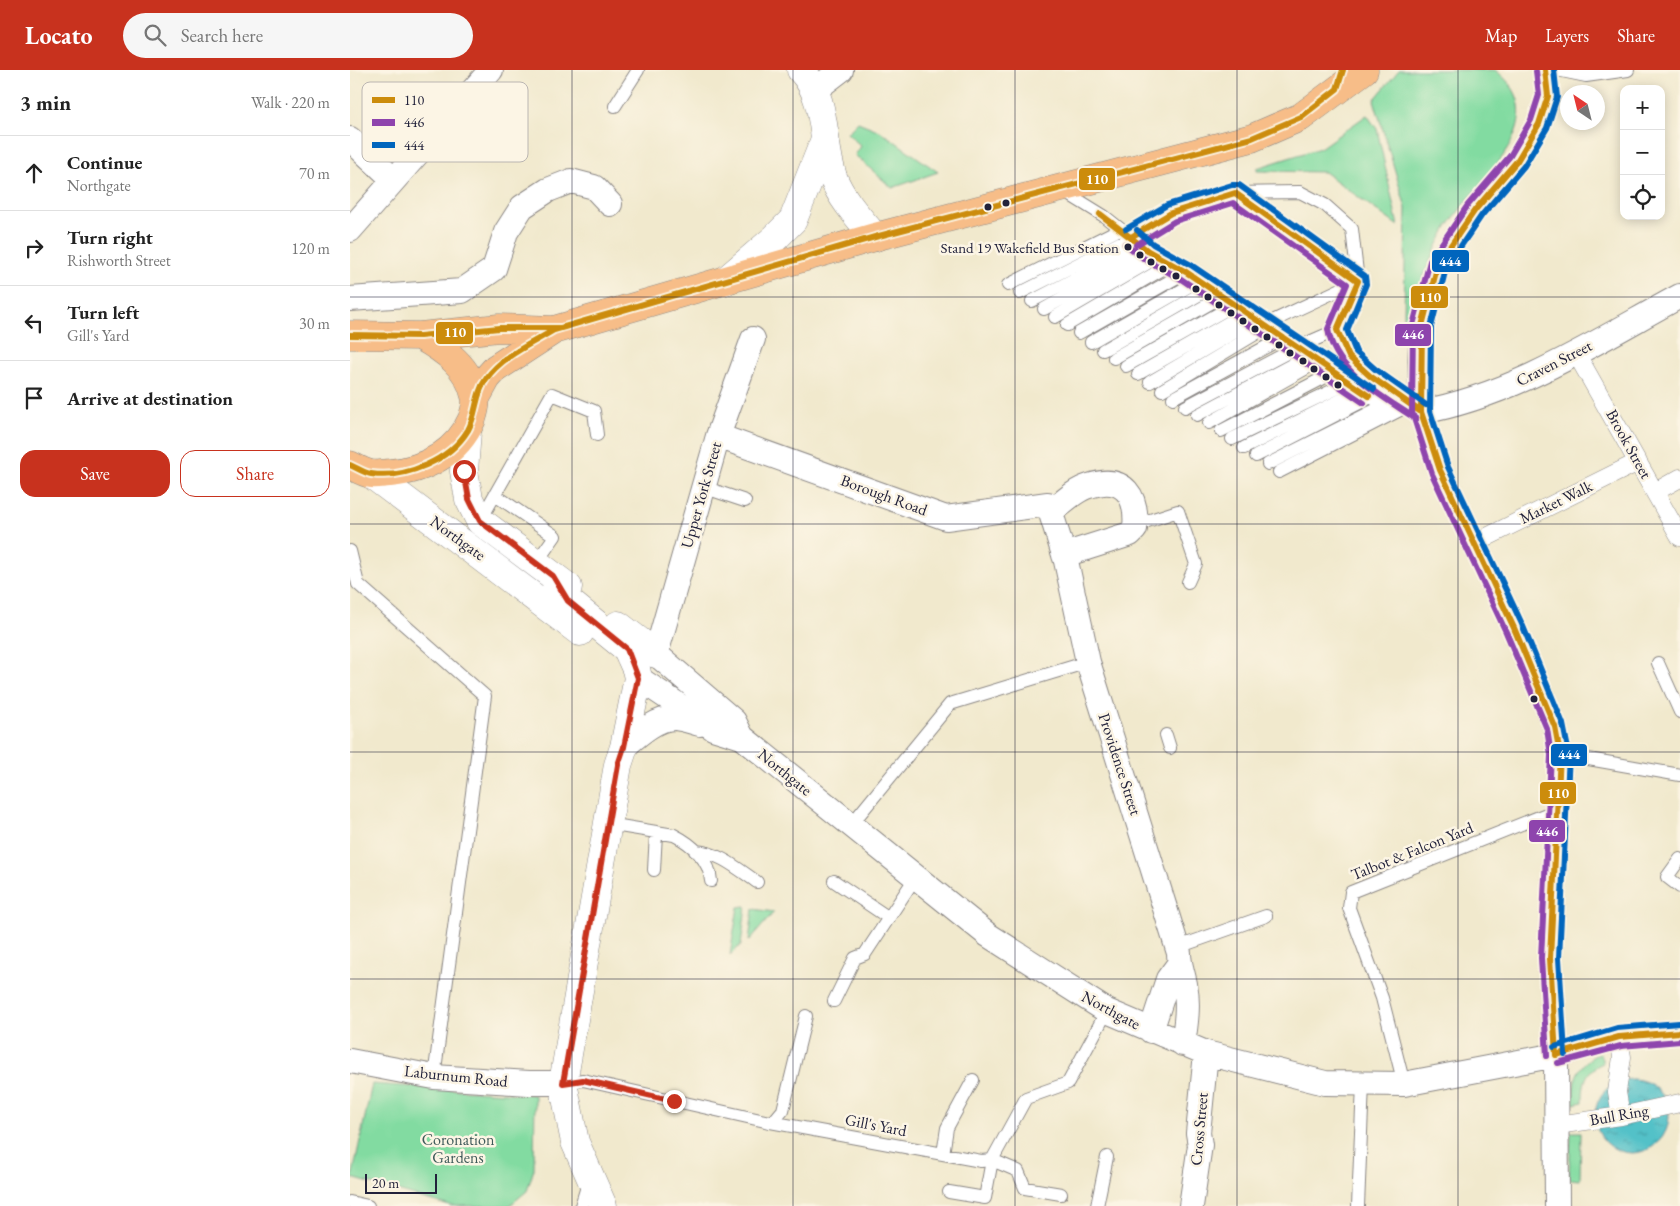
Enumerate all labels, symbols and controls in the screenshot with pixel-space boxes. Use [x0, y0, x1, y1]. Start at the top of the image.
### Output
search box [123, 13, 473, 58]
text: Locato [25, 20, 93, 51]
icon: search [141, 21, 169, 49]
text: Search here [181, 23, 263, 48]
text: Map [1485, 24, 1517, 47]
text: Layers [1545, 24, 1589, 47]
text: Share [1617, 24, 1655, 47]
legend [362, 82, 528, 162]
north arrow [1560, 85, 1605, 130]
map controls [1620, 85, 1665, 220]
button: + [1620, 85, 1665, 130]
text: 3 min [20, 89, 71, 116]
text: 110 [404, 91, 424, 109]
text: Walk · 220 m [251, 92, 330, 113]
text: 446 [404, 113, 424, 131]
button: − [1620, 130, 1665, 175]
text: 444 [404, 136, 424, 154]
text: Continue [67, 150, 142, 175]
icon: ahead [20, 159, 48, 187]
text: 70 m [299, 163, 330, 184]
line badge: 110 [1078, 167, 1116, 191]
text: 110 [1086, 170, 1109, 188]
text: Northgate [67, 175, 131, 196]
button: locate [1620, 175, 1665, 220]
unlabelled marker [1001, 198, 1011, 208]
unlabelled marker [983, 202, 993, 212]
text: Turn right [67, 225, 153, 250]
icon: right [20, 234, 48, 262]
text: 120 m [291, 238, 330, 259]
place label: Stand 19 Wakefield Bus Station [941, 238, 1119, 257]
marker: Stand 19 Wakefield Bus Station [1123, 242, 1133, 252]
line badge: 444 [1431, 249, 1470, 273]
text: Rishworth Street [67, 250, 171, 271]
unlabelled marker [1135, 250, 1145, 260]
text: 444 [1439, 252, 1462, 270]
unlabelled marker [1146, 257, 1156, 267]
unlabelled marker [1158, 264, 1168, 274]
unlabelled marker [1171, 271, 1181, 281]
unlabelled marker [1191, 284, 1201, 294]
line badge: 110 [1410, 285, 1449, 309]
text: 110 [1419, 288, 1442, 306]
unlabelled marker [1203, 292, 1213, 302]
text: Turn left [67, 300, 139, 325]
unlabelled marker [1214, 300, 1224, 310]
unlabelled marker [1226, 308, 1236, 318]
icon: left [20, 309, 48, 337]
text: 30 m [299, 313, 330, 334]
unlabelled marker [1238, 316, 1248, 326]
line badge: 110 [435, 321, 474, 345]
text: 110 [444, 323, 467, 341]
line badge: 446 [1394, 323, 1432, 347]
unlabelled marker [1250, 324, 1260, 334]
text: Gill's Yard [67, 325, 129, 346]
text: 446 [1402, 325, 1425, 343]
unlabelled marker [1262, 332, 1272, 342]
street label: Craven Street [1513, 335, 1595, 391]
unlabelled marker [1274, 340, 1284, 350]
unlabelled marker [1285, 348, 1295, 358]
unlabelled marker [1298, 356, 1308, 366]
unlabelled marker [1309, 364, 1319, 374]
unlabelled marker [1321, 372, 1331, 382]
unlabelled marker [1333, 380, 1343, 390]
icon: arrive [20, 384, 48, 412]
text: Arrive at destination [67, 386, 233, 411]
street label: Brook Street [1601, 406, 1657, 482]
street label: Upper York Street [676, 439, 726, 551]
button: Save [20, 450, 170, 497]
button: Share [180, 450, 330, 497]
route start [453, 460, 476, 483]
street label: Borough Road [838, 470, 931, 521]
street label: Market Walk [1516, 475, 1596, 529]
street label: Northgate [426, 511, 490, 565]
unlabelled marker [1529, 694, 1539, 704]
street label: Providence Street [1094, 710, 1146, 818]
line badge: 444 [1550, 743, 1588, 767]
street label: Northgate [754, 744, 816, 800]
text: 444 [1558, 745, 1581, 763]
line badge: 110 [1539, 781, 1577, 805]
text: 110 [1547, 784, 1570, 802]
street label: Talbot & Falcon Yard [1348, 817, 1477, 885]
line badge: 446 [1528, 819, 1566, 843]
text: 446 [1536, 822, 1559, 840]
street label: Northgate [1078, 986, 1144, 1034]
street label: Laburnum Road [403, 1060, 510, 1092]
route end [663, 1090, 686, 1113]
street label: Cross Street [1185, 1092, 1213, 1166]
street label: Bull Ring [1588, 1099, 1651, 1131]
street label: Gill's Yard [843, 1109, 909, 1141]
park label: Coronation Gardens [422, 1129, 495, 1168]
scale bar [365, 1171, 438, 1194]
text: 20 m [372, 1174, 399, 1192]

